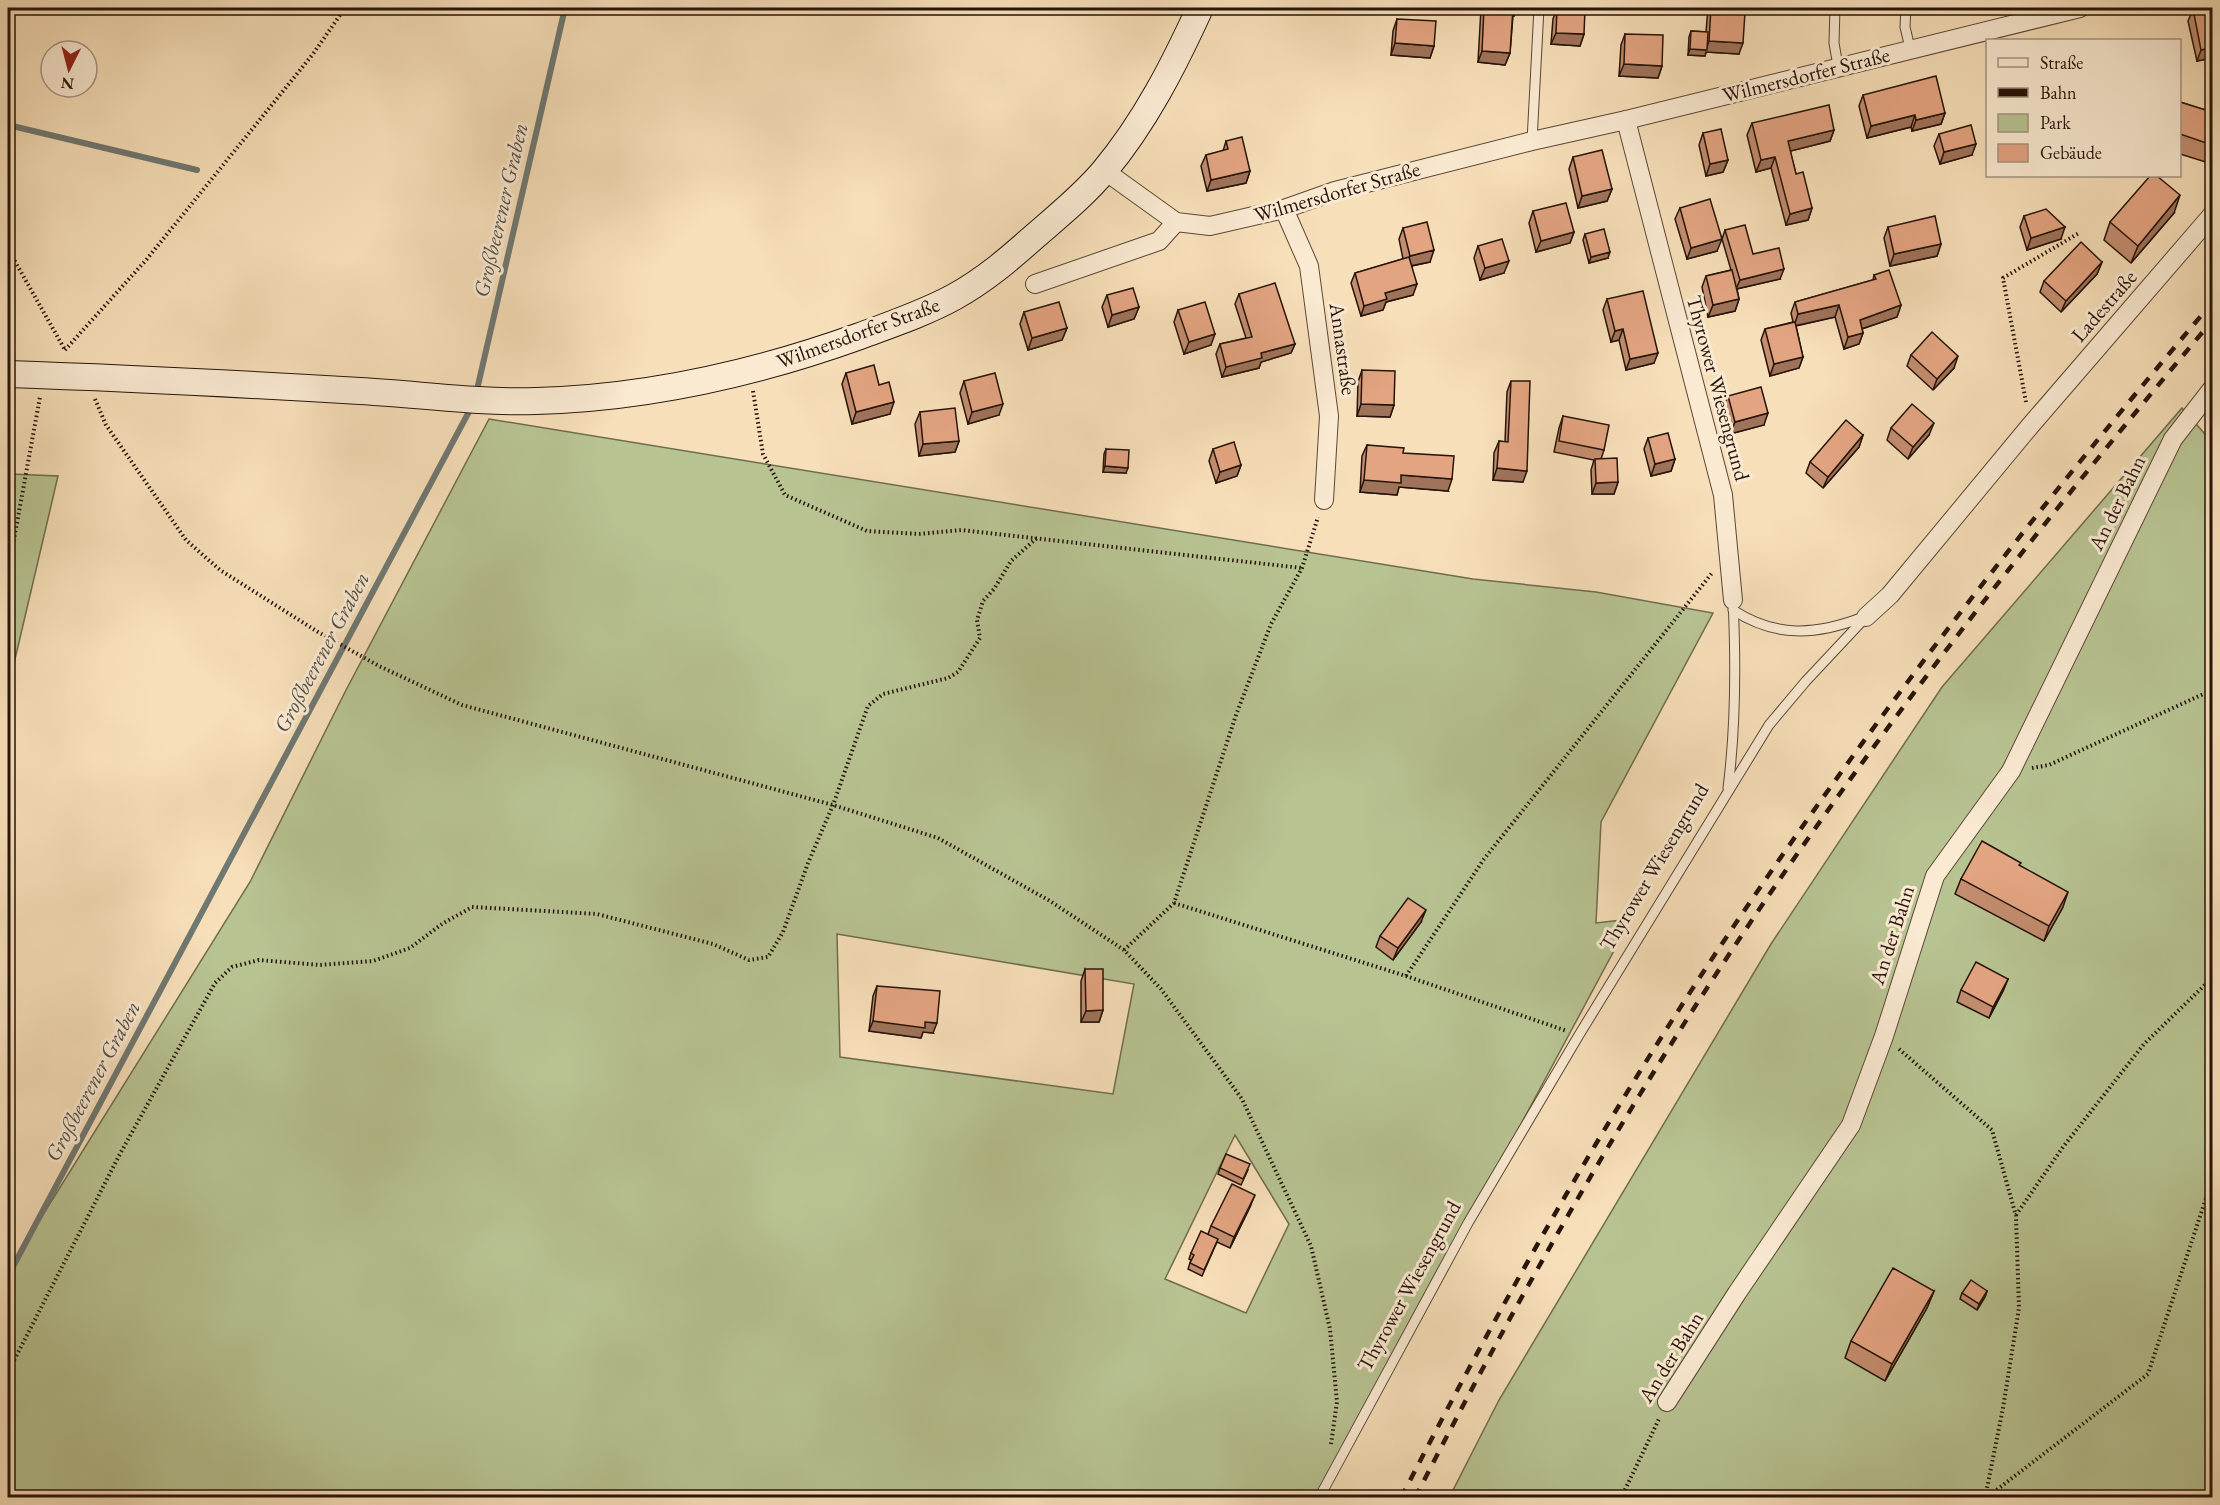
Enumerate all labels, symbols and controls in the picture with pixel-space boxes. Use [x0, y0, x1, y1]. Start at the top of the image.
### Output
north arrow [39, 39, 99, 99]
legend [1986, 39, 2181, 177]
street label: Wilmersdorfer Straße [1719, 41, 1892, 108]
text: Straße [2040, 51, 2083, 74]
text: N [60, 72, 75, 95]
text: Bahn [2040, 81, 2077, 104]
text: Park [2040, 111, 2071, 134]
water label: Großbeerener Graben [466, 120, 535, 300]
text: Gebäude [2040, 141, 2102, 164]
street label: Wilmersdorfer Straße [1251, 155, 1423, 228]
street label: Ladestraße [2065, 264, 2142, 347]
street label: Wilmersdorfer Straße [773, 291, 943, 375]
street label: Thyrower Wiesengrund [1681, 292, 1756, 484]
street label: Annastraße [1324, 300, 1363, 397]
street label: An der Bahn [2082, 451, 2151, 556]
water label: Großbeerener Graben [267, 567, 376, 738]
street label: Thyrower Wiesengrund [1593, 778, 1714, 955]
street label: An der Bahn [1863, 882, 1920, 989]
water label: Großbeerener Graben [38, 996, 147, 1167]
street label: Thyrower Wiesengrund [1351, 1195, 1467, 1376]
street label: An der Bahn [1631, 1306, 1709, 1408]

